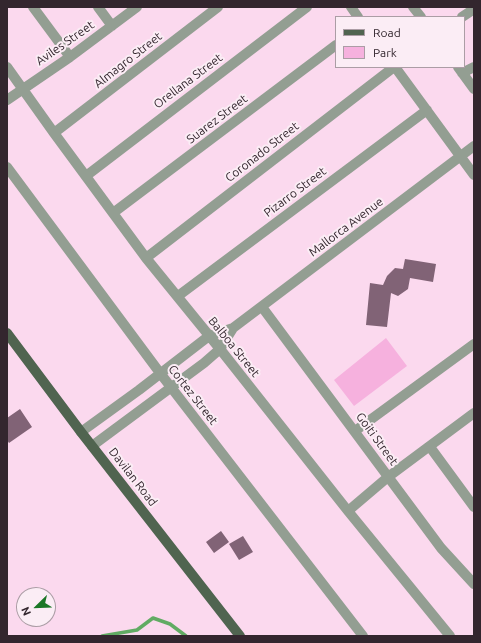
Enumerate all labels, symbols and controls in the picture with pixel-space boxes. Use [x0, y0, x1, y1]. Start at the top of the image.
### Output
legend [335, 16, 465, 68]
street label: Aviles Street [33, 18, 97, 68]
text: Road [373, 26, 401, 39]
street label: Almagro Street [91, 29, 165, 91]
text: Park [373, 46, 397, 59]
street label: Orellana Street [151, 51, 225, 111]
street label: Suarez Street [184, 92, 250, 146]
street label: Coronado Street [222, 119, 302, 185]
street label: Pizarro Street [261, 164, 329, 220]
street label: Mallorca Avenue [306, 194, 386, 260]
street label: Balboa Street [205, 314, 263, 380]
street label: Cortez Street [165, 362, 221, 428]
street label: Goiti Street [353, 410, 401, 468]
street label: Davilan Road [106, 445, 160, 509]
north arrow [16, 587, 56, 627]
text: N [19, 605, 33, 617]

